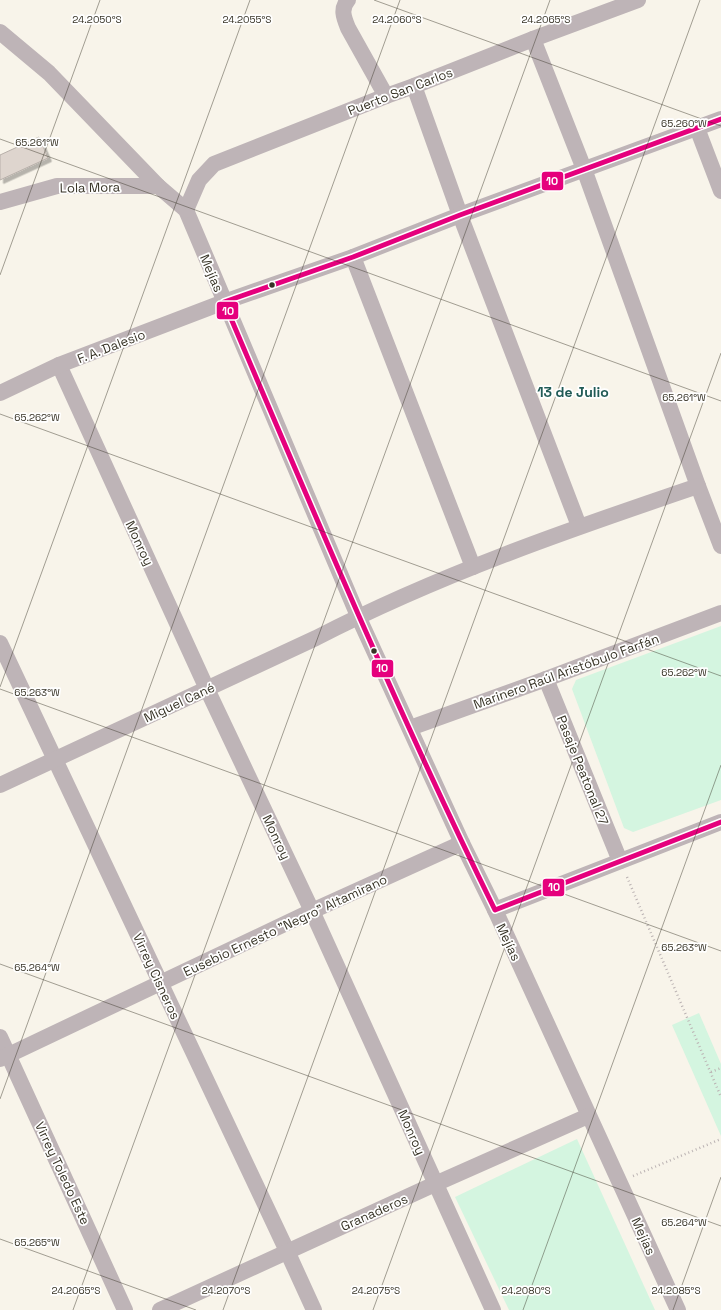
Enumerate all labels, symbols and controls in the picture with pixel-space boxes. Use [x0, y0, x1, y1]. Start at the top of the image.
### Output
text: 24.2050°S [72, 13, 122, 26]
text: 24.2055°S [223, 13, 271, 26]
text: 24.2060°S [372, 13, 422, 26]
text: 24.2065°S [521, 13, 571, 26]
street label: Puerto San Carlos [345, 64, 455, 119]
text: 65.260°W [661, 117, 707, 130]
text: 65.261°W [15, 136, 59, 149]
line badge: 10 [541, 171, 564, 191]
text: 10 [546, 174, 558, 188]
street label: Lola Mora [60, 178, 121, 197]
street label: Mejías [196, 252, 227, 295]
unlabelled marker [267, 280, 277, 290]
line badge: 10 [216, 301, 239, 320]
text: 10 [222, 304, 234, 318]
street label: F. A. Dalesio [75, 326, 148, 367]
district label: 13 de Julio [537, 383, 609, 401]
text: 65.261°W [662, 391, 706, 404]
text: 65.262°W [14, 411, 60, 424]
street label: Monroy [122, 518, 157, 569]
street label: Marinero Raúl Aristóbulo Farfán [471, 630, 661, 713]
unlabelled marker [369, 646, 379, 656]
line badge: 10 [371, 659, 394, 678]
text: 10 [376, 661, 388, 675]
text: 65.262°W [661, 666, 707, 679]
street label: Miguel Cané [141, 679, 217, 726]
text: 65.263°W [14, 686, 60, 699]
street label: Pasaje Peatonal 27 [553, 713, 612, 828]
street label: Monroy [259, 812, 294, 863]
street label: Eusebio Ernesto "Negro" Altamirano [181, 871, 390, 980]
line badge: 10 [542, 878, 565, 897]
text: 10 [548, 880, 560, 894]
street label: Mejías [492, 921, 525, 964]
street label: Virrey Cisneros [129, 930, 184, 1022]
text: 65.263°W [661, 941, 707, 954]
text: 65.264°W [14, 961, 60, 974]
street label: Monroy [394, 1107, 429, 1158]
street label: Virrey Toledo Este [31, 1119, 94, 1228]
street label: Granaderos [338, 1190, 411, 1235]
street label: Mejías [628, 1215, 659, 1258]
text: 65.264°W [661, 1216, 707, 1229]
text: 65.265°W [14, 1236, 60, 1249]
text: 24.2065°S [51, 1284, 101, 1297]
text: 24.2070°S [202, 1284, 250, 1297]
text: 24.2075°S [352, 1284, 400, 1297]
text: 24.2080°S [501, 1284, 551, 1297]
text: 24.2085°S [651, 1284, 701, 1297]

